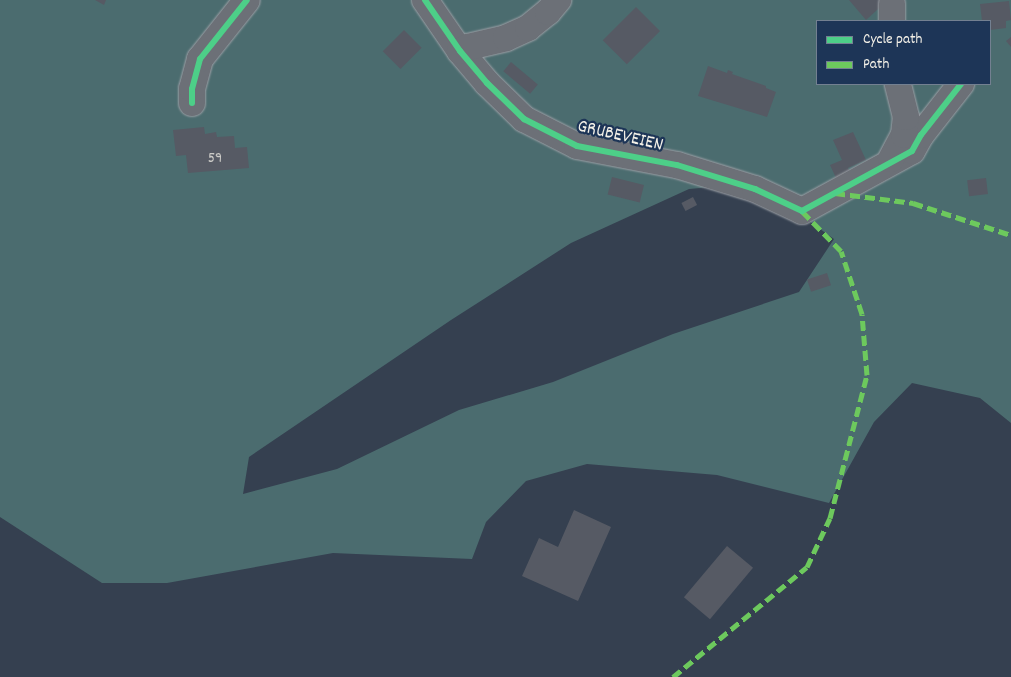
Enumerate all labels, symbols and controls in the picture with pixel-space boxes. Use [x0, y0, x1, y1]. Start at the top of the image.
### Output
legend [816, 20, 991, 85]
text: Cycle path [863, 29, 922, 51]
text: Path [863, 54, 889, 76]
street label: GRUBEVEIEN [575, 116, 665, 158]
house number: 59 [208, 149, 222, 169]

